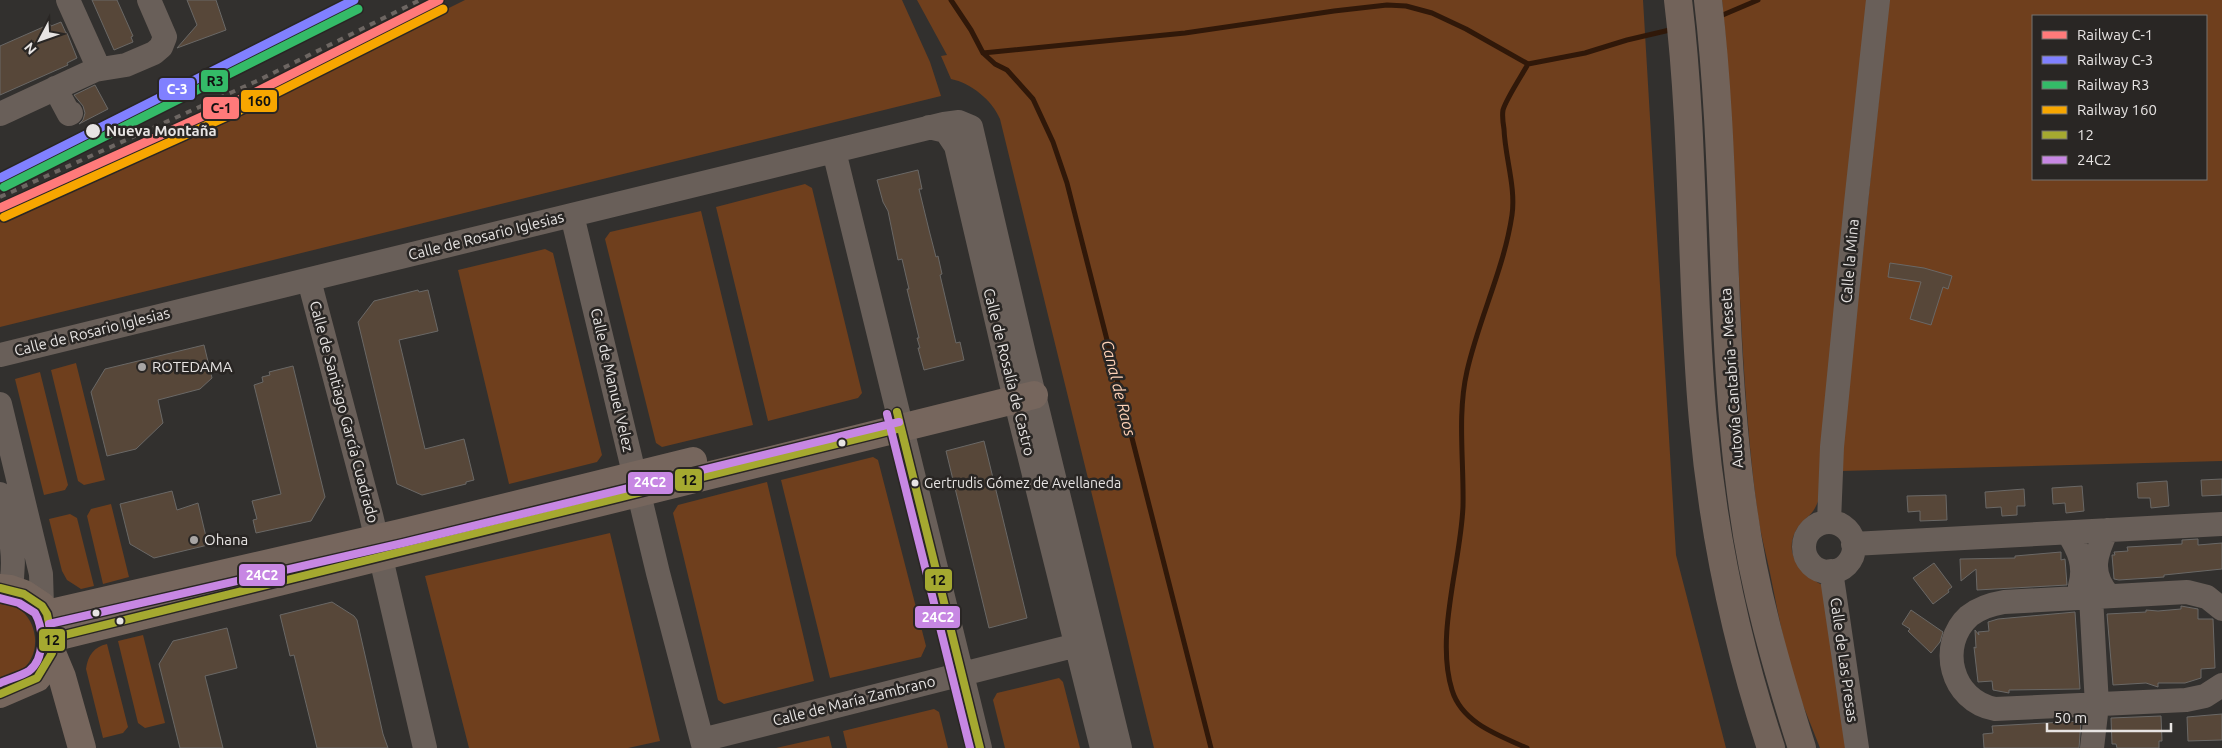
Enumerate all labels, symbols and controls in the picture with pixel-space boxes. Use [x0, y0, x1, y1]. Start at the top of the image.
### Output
north arrow [15, 15, 65, 65]
legend [2032, 15, 2207, 180]
text: Railway C-1 [2077, 26, 2153, 43]
text: N [21, 39, 40, 58]
text: Railway C-3 [2077, 51, 2153, 68]
line badge: R3 [200, 69, 229, 93]
text: R3 [206, 73, 224, 89]
text: Railway R3 [2077, 76, 2149, 93]
line badge: C-3 [158, 77, 196, 101]
text: C-3 [166, 81, 188, 97]
line badge: 160 [240, 89, 278, 113]
text: 160 [247, 93, 271, 109]
line badge: C-1 [202, 96, 240, 120]
text: C-1 [210, 100, 232, 116]
text: Railway 160 [2077, 101, 2157, 118]
marker: Nueva Montaña [84, 122, 102, 140]
place label: Nueva Montaña [106, 122, 217, 139]
text: 12 [2077, 126, 2094, 143]
text: 24C2 [2077, 151, 2112, 168]
street label: Calle de Rosario Iglesias [406, 208, 566, 263]
street label: Calle la Mina [1837, 218, 1862, 304]
street label: Calle de Rosalía de Castro [980, 286, 1039, 458]
street label: Autovía Cantabria - Meseta [1717, 287, 1746, 469]
street label: Calle de Santiago García Cuadrado [307, 299, 382, 525]
street label: Calle de Rosario Iglesias [12, 304, 172, 359]
street label: Calle de Manuel Velez [588, 306, 637, 453]
water label: Canal de Raos [1098, 338, 1140, 438]
place label: ROTEDAMA [152, 358, 233, 375]
marker: ROTEDAMA [136, 361, 148, 373]
unlabelled marker [837, 438, 847, 448]
line badge: 12 [674, 468, 703, 492]
line badge: 24C2 [627, 471, 674, 495]
text: 12 [681, 472, 697, 488]
text: 24C2 [634, 474, 666, 490]
place label: Gertrudis Gómez de Avellaneda [924, 475, 1121, 491]
marker: Gertrudis Gómez de Avellaneda [910, 478, 920, 488]
place label: Ohana [204, 531, 248, 548]
marker: Ohana [188, 534, 200, 546]
line badge: 24C2 [238, 563, 286, 587]
text: 24C2 [246, 567, 278, 583]
line badge: 12 [924, 568, 953, 592]
text: 12 [930, 572, 946, 588]
street label: Calle de Las Presas [1827, 596, 1862, 723]
line badge: 24C2 [914, 605, 961, 629]
unlabelled marker [91, 608, 101, 618]
text: 24C2 [922, 609, 954, 625]
unlabelled marker [115, 616, 125, 626]
line badge: 12 [38, 628, 66, 652]
text: 12 [44, 632, 60, 648]
street label: Calle de María Zambrano [771, 672, 937, 729]
scale bar [2047, 700, 2171, 732]
text: 50 m [2054, 709, 2087, 726]

